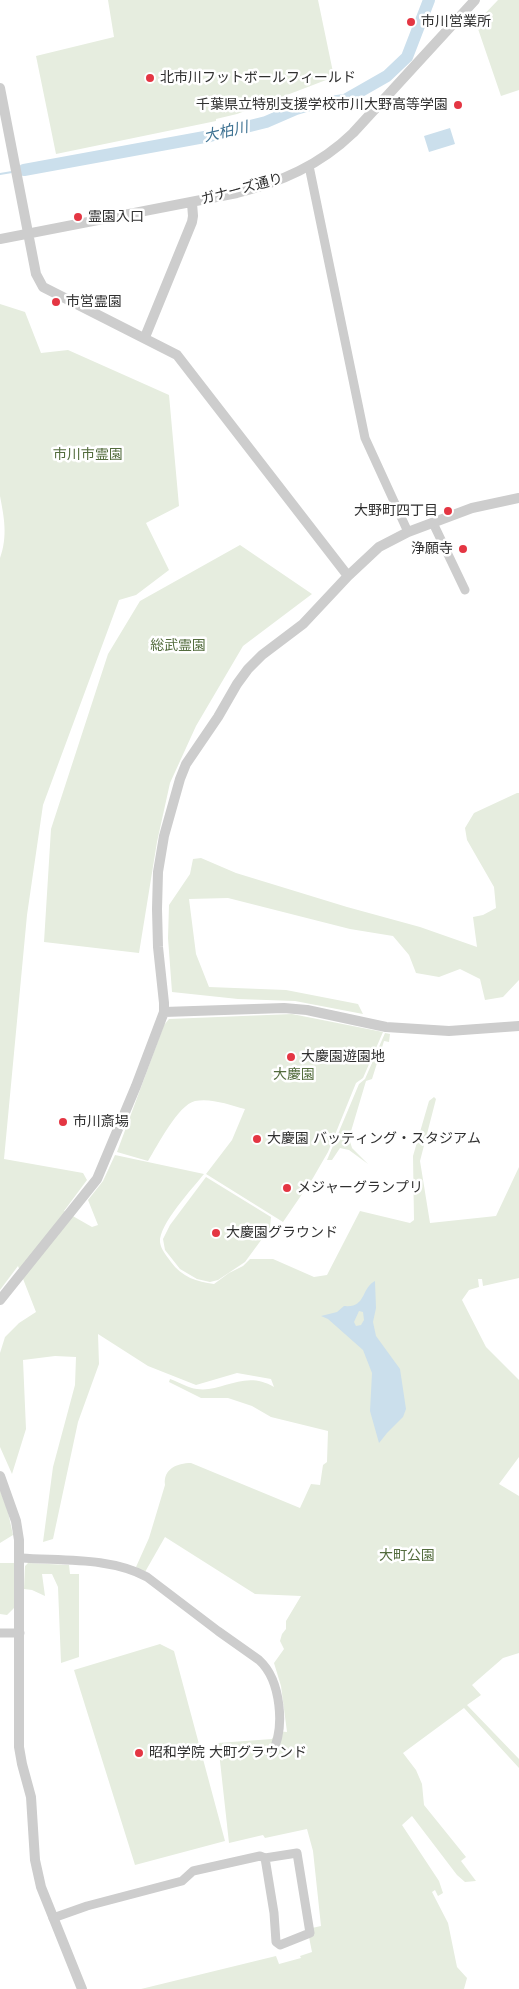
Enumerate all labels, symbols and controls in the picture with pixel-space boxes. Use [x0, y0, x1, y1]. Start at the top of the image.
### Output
place label: 市川営業所 [421, 14, 491, 30]
marker: 市川営業所 [405, 16, 417, 28]
place label: 北市川フットボールフィールド [160, 70, 356, 86]
marker: 北市川フットボールフィールド [144, 72, 156, 84]
place label: 千葉県立特別支援学校市川大野高等学園 [196, 97, 448, 113]
marker: 千葉県立特別支援学校市川大野高等学園 [452, 99, 464, 111]
water label: 大柏川 [202, 118, 250, 146]
street label: ガナーズ通り [199, 170, 285, 208]
place label: 霊園入口 [88, 209, 144, 225]
marker: 霊園入口 [72, 211, 84, 223]
place label: 市営霊園 [66, 294, 122, 310]
marker: 市営霊園 [50, 296, 62, 308]
park label: 市川市霊園 [53, 447, 123, 463]
place label: 大野町四丁目 [354, 503, 438, 519]
marker: 大野町四丁目 [442, 505, 454, 517]
place label: 浄願寺 [411, 541, 453, 557]
marker: 浄願寺 [457, 543, 469, 555]
park label: 総武霊園 [150, 638, 206, 654]
place label: 大慶園遊園地 [301, 1049, 385, 1065]
marker: 大慶園遊園地 [285, 1051, 297, 1063]
park label: 大慶園 [273, 1067, 315, 1083]
place label: 市川斎場 [73, 1114, 129, 1130]
marker: 市川斎場 [57, 1116, 69, 1128]
place label: 大慶園 バッティング・スタジアム [267, 1131, 481, 1147]
marker: 大慶園 バッティング・スタジアム [251, 1133, 263, 1145]
place label: メジャーグランプリ [297, 1180, 423, 1196]
marker: メジャーグランプリ [281, 1182, 293, 1194]
place label: 大慶園グラウンド [226, 1225, 338, 1241]
marker: 大慶園グラウンド [210, 1227, 222, 1239]
park label: 大町公園 [379, 1548, 435, 1564]
place label: 昭和学院 大町グラウンド [149, 1745, 307, 1761]
marker: 昭和学院 大町グラウンド [133, 1747, 145, 1759]

